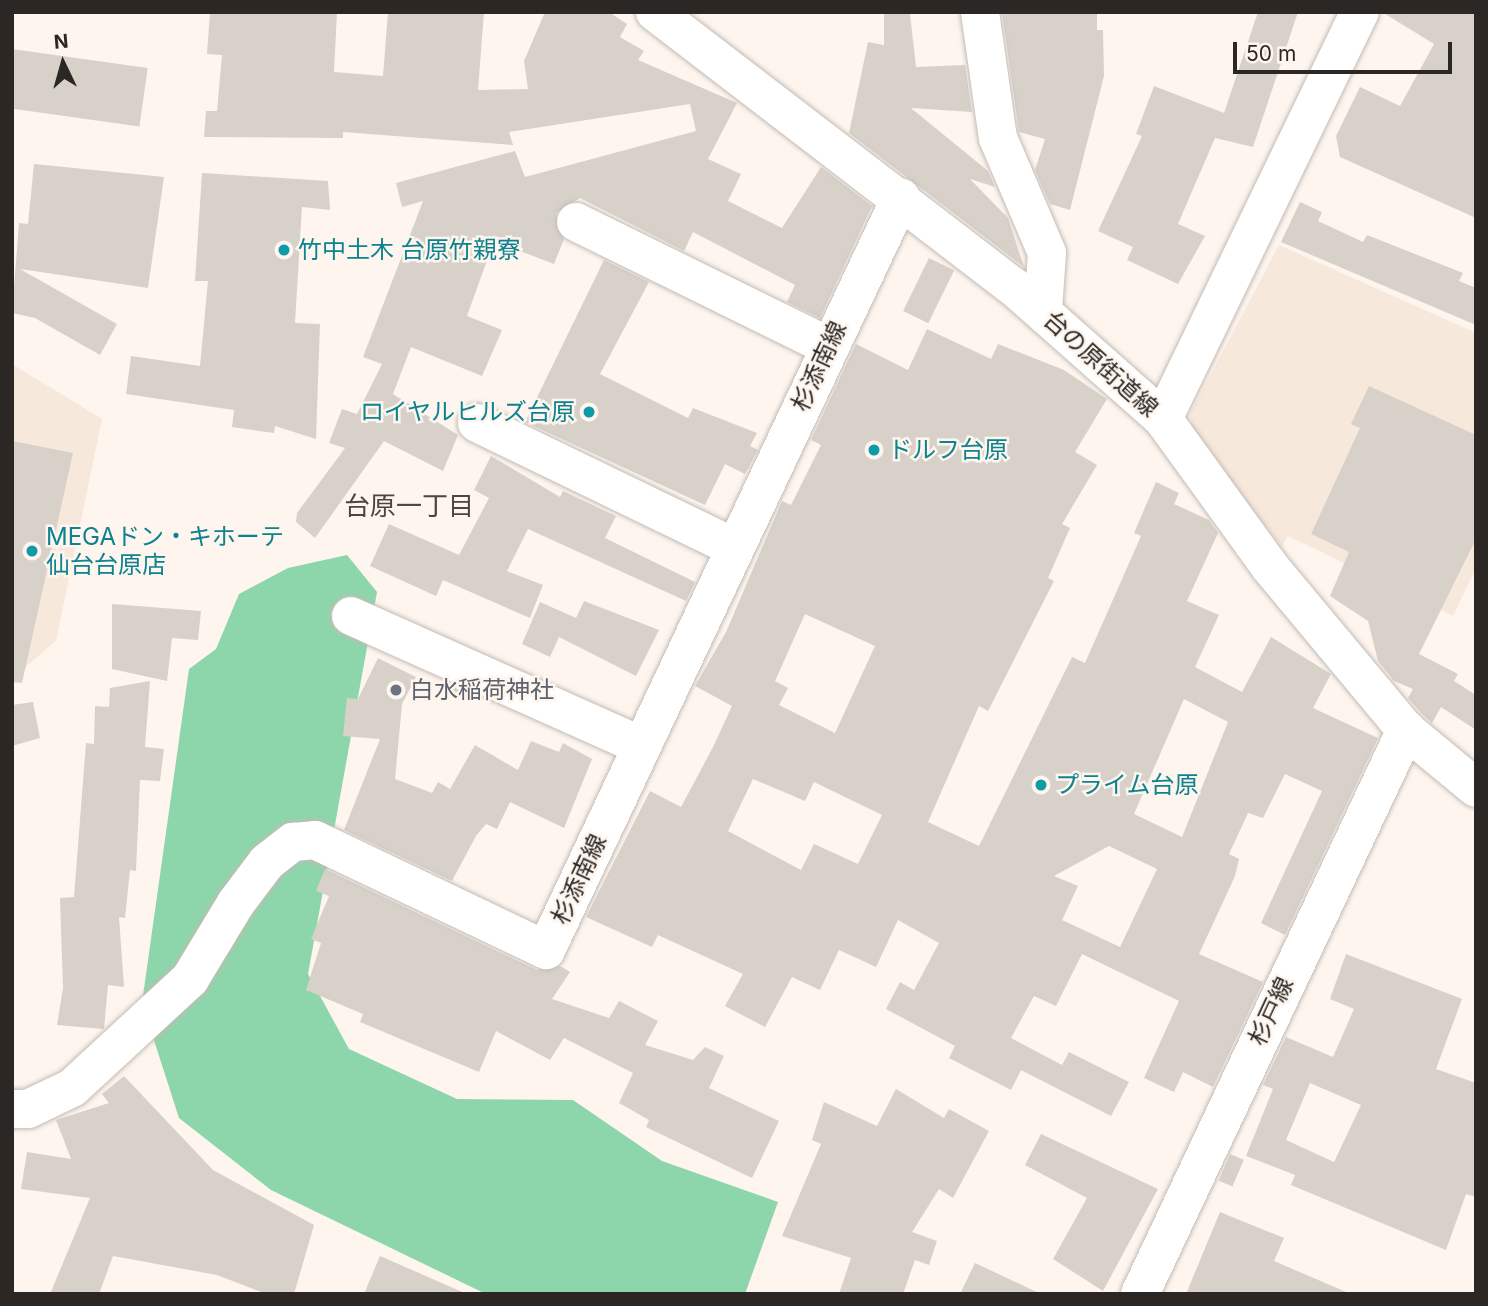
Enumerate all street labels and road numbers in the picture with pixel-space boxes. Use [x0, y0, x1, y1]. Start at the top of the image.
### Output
street label: 台の原街道線 [1038, 305, 1164, 423]
street label: 杉添南線 [786, 316, 852, 416]
street label: 杉添南線 [546, 829, 612, 929]
street label: 杉戸線 [1243, 972, 1299, 1050]

